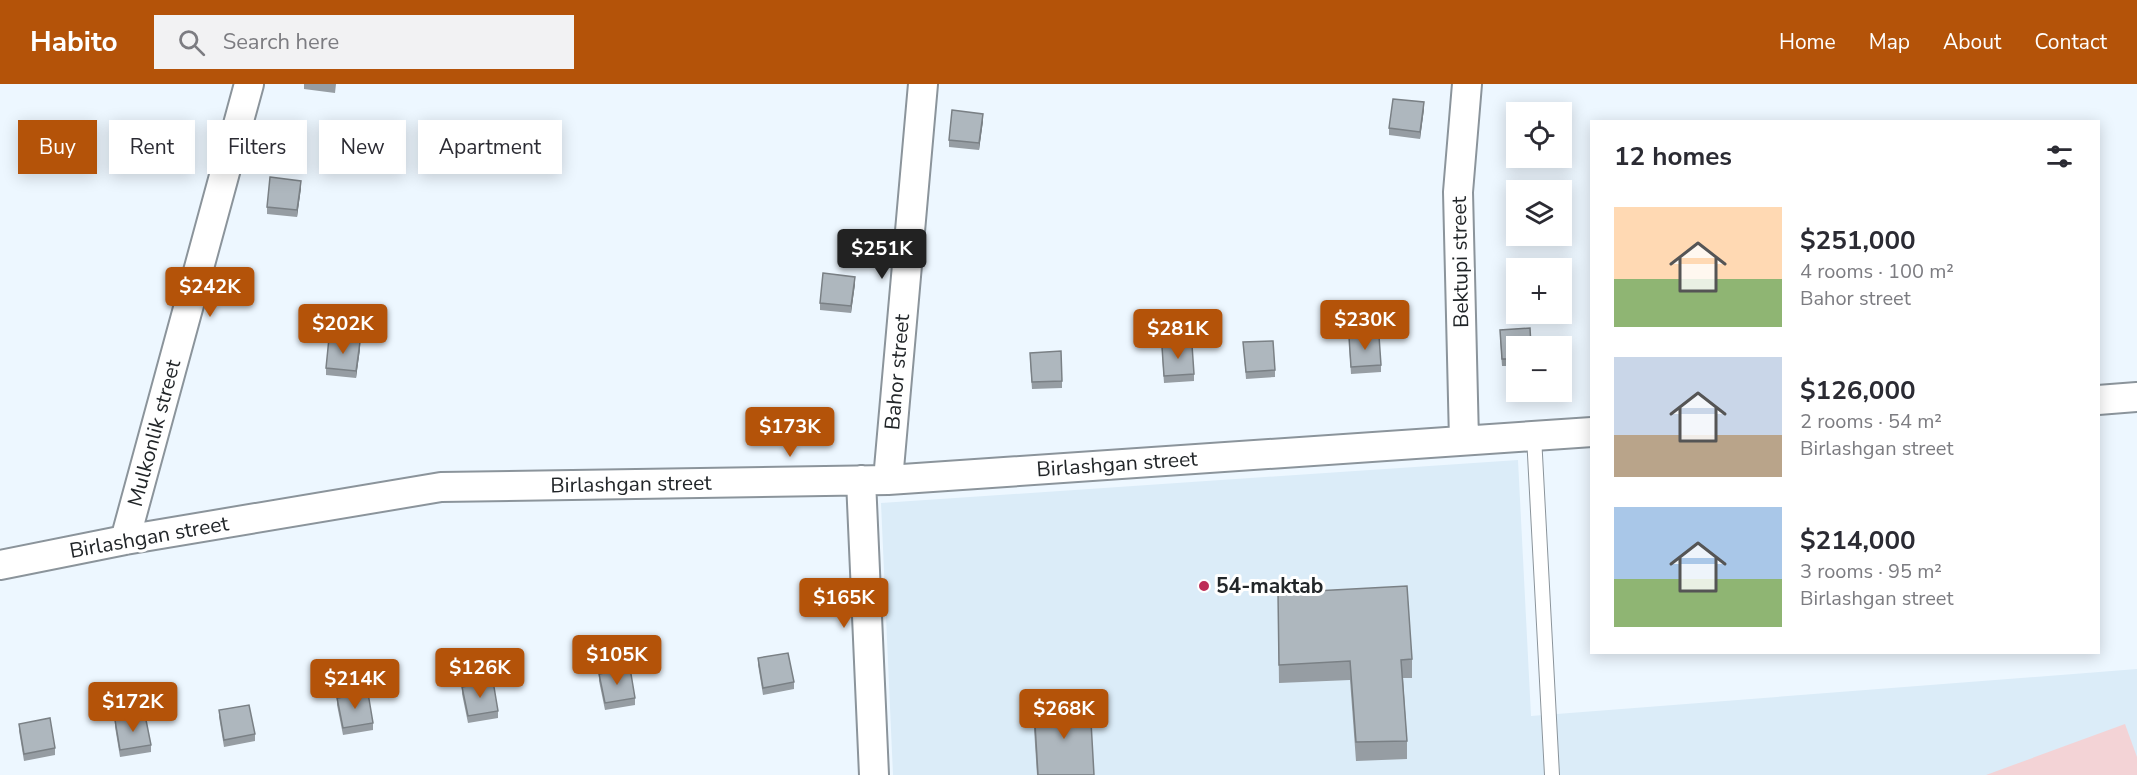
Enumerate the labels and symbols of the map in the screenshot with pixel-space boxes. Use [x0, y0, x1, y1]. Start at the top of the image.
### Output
street label: Bektupi street [1445, 195, 1475, 328]
pin: $251K [840, 229, 924, 280]
pin: $242K [168, 267, 252, 318]
pin: $230K [1323, 300, 1407, 351]
pin: $202K [301, 304, 385, 355]
pin: $281K [1136, 309, 1220, 360]
street label: Bahor street [878, 312, 916, 431]
street label: Mulkonlik street [121, 356, 187, 510]
pin: $173K [748, 407, 832, 458]
street label: Birlashgan street [1036, 444, 1199, 484]
street label: Birlashgan street [550, 469, 712, 499]
street label: Birlashgan street [67, 509, 231, 565]
place label: 54-maktab [1216, 572, 1323, 600]
pin: $165K [802, 578, 886, 629]
marker: 54-maktab [1197, 579, 1211, 593]
pin: $105K [575, 635, 659, 686]
pin: $126K [438, 648, 522, 699]
pin: $214K [313, 659, 397, 710]
pin: $172K [91, 682, 175, 733]
pin: $268K [1022, 689, 1106, 740]

